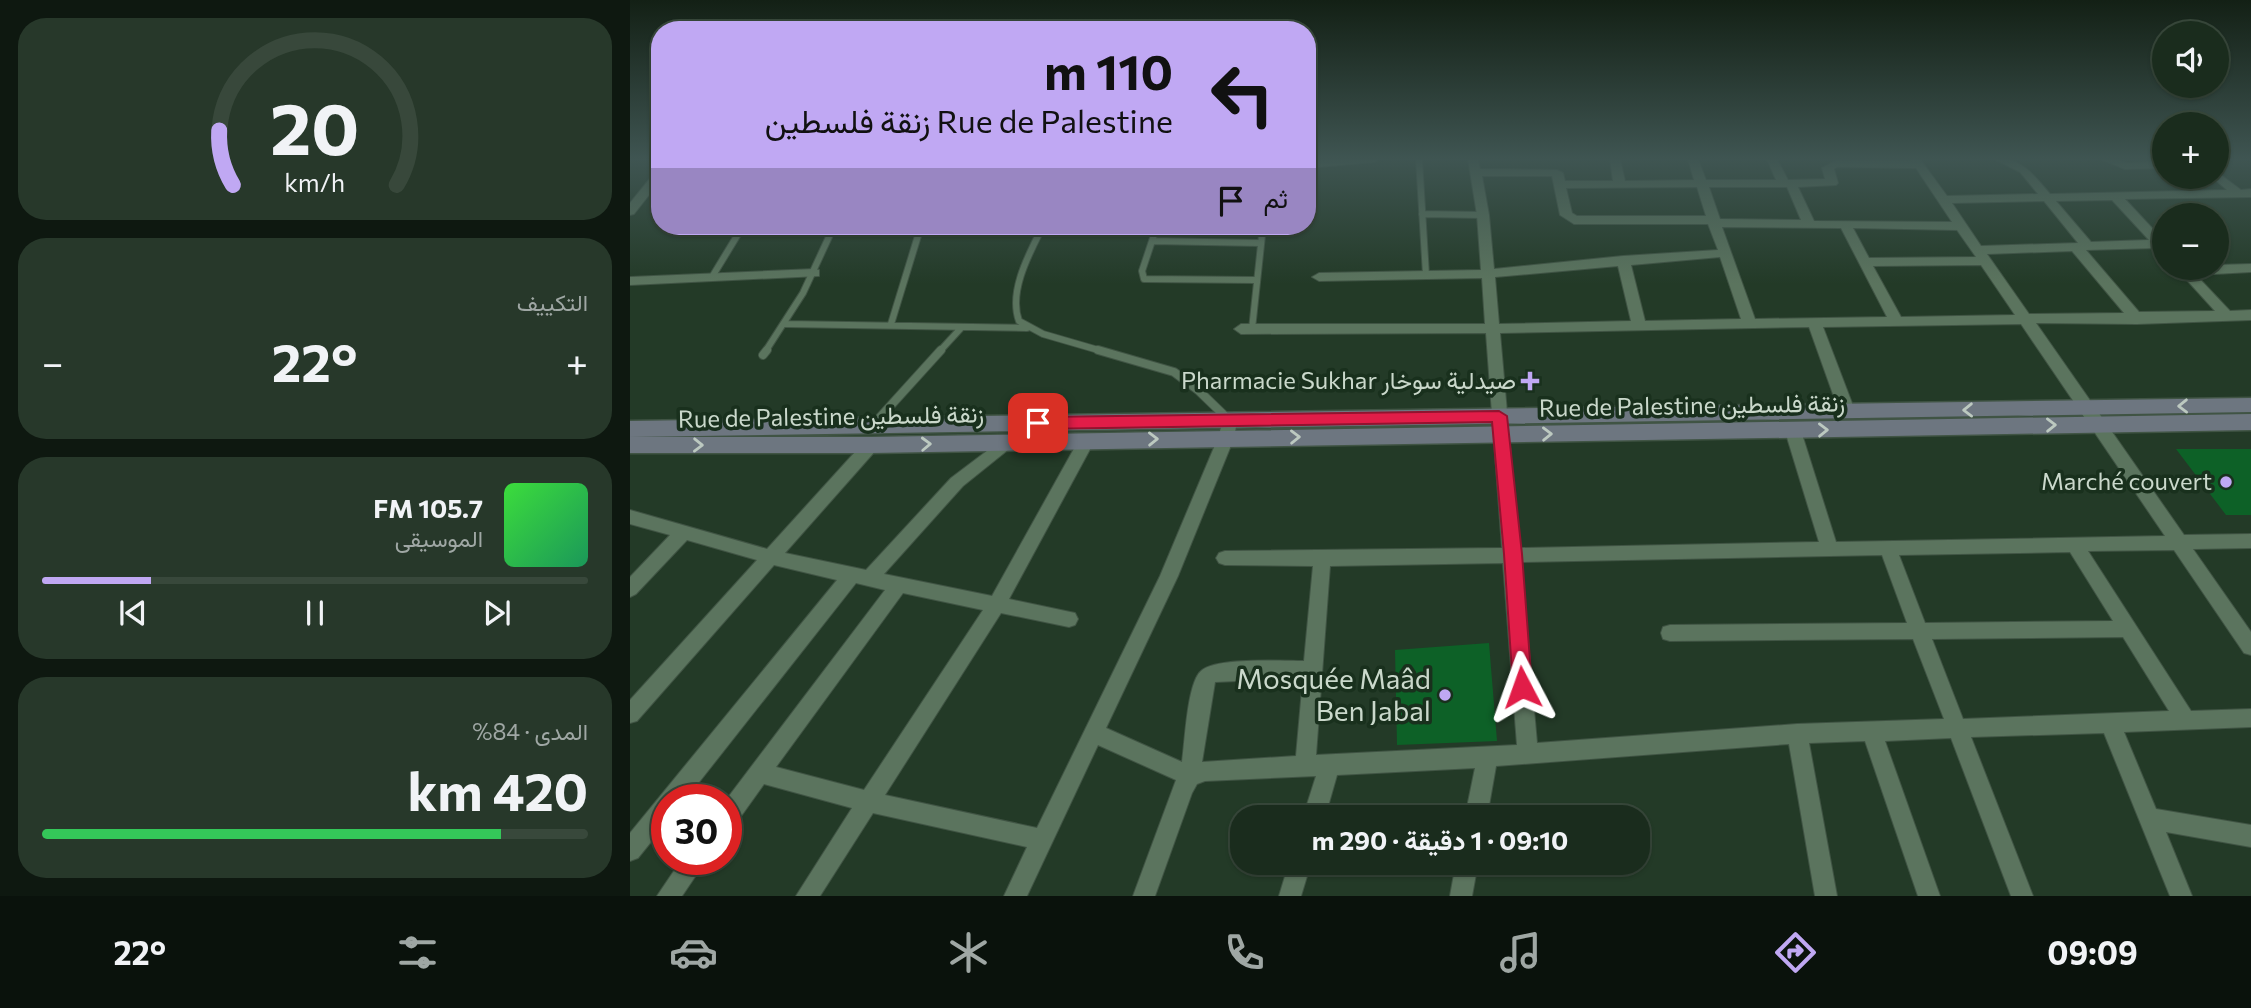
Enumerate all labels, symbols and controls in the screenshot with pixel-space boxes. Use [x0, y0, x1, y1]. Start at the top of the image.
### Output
map controls [2152, 21, 2229, 280]
button: sound [2152, 21, 2229, 98]
text: 110 m [1044, 40, 1173, 100]
icon: left [1197, 49, 1288, 140]
text: 20 [270, 81, 360, 170]
text: Rue de Palestine زنقة فلسطين [765, 100, 1173, 140]
button: + [2152, 112, 2229, 189]
text: km/h [285, 167, 345, 197]
icon: arrive [1212, 182, 1250, 220]
text: ثم [1264, 182, 1288, 213]
button: − [2152, 203, 2229, 280]
text: التكييف [517, 288, 588, 316]
text: 22° [272, 329, 357, 393]
text: − [42, 338, 64, 385]
text: + [566, 338, 588, 385]
place label: Pharmacie Sukhar صيدلية سوخار [1181, 365, 1516, 396]
marker: Pharmacie Sukhar صيدلية سوخار [1522, 373, 1538, 389]
street label: Rue de Palestine زنقة فلسطين [1539, 387, 1845, 424]
pin [1008, 393, 1068, 453]
street label: Rue de Palestine زنقة فلسطين [678, 398, 984, 435]
one-way arrow [2177, 399, 2188, 414]
one-way arrow [1962, 402, 1973, 418]
icon: arrive [1019, 404, 1057, 442]
one-way arrow [2045, 418, 2056, 433]
one-way arrow [1818, 423, 1829, 438]
one-way arrow [1542, 426, 1552, 442]
one-way arrow [1290, 429, 1300, 445]
one-way arrow [1148, 431, 1159, 447]
one-way arrow [920, 436, 931, 451]
one-way arrow [693, 437, 704, 453]
place label: Marché couvert [2041, 466, 2212, 495]
marker: Marché couvert [2218, 474, 2234, 490]
text: 105.7 FM [373, 492, 483, 523]
text: الموسيقى [395, 524, 483, 552]
icon: previous [114, 594, 152, 632]
icon: pause [296, 594, 334, 632]
icon: next [478, 594, 516, 632]
position arrow [1485, 650, 1559, 724]
place label: Mosquée Maâd Ben Jabal [1236, 661, 1431, 727]
marker: Mosquée Maâd Ben Jabal [1437, 687, 1453, 703]
text: المدى · 84% [472, 717, 588, 745]
text: 420 km [408, 758, 588, 822]
speed limit sign: 30 [651, 784, 742, 875]
text: 09:10 · 1 دقيقة · 290 m [1312, 824, 1568, 855]
icon: filters [393, 928, 442, 977]
icon: car [669, 928, 718, 977]
icon: climate [944, 928, 993, 977]
icon: phone [1220, 928, 1269, 977]
icon: music [1496, 928, 1545, 977]
icon: directions [1771, 928, 1820, 977]
text: 22° [113, 932, 166, 972]
text: 09:09 [2047, 932, 2138, 972]

